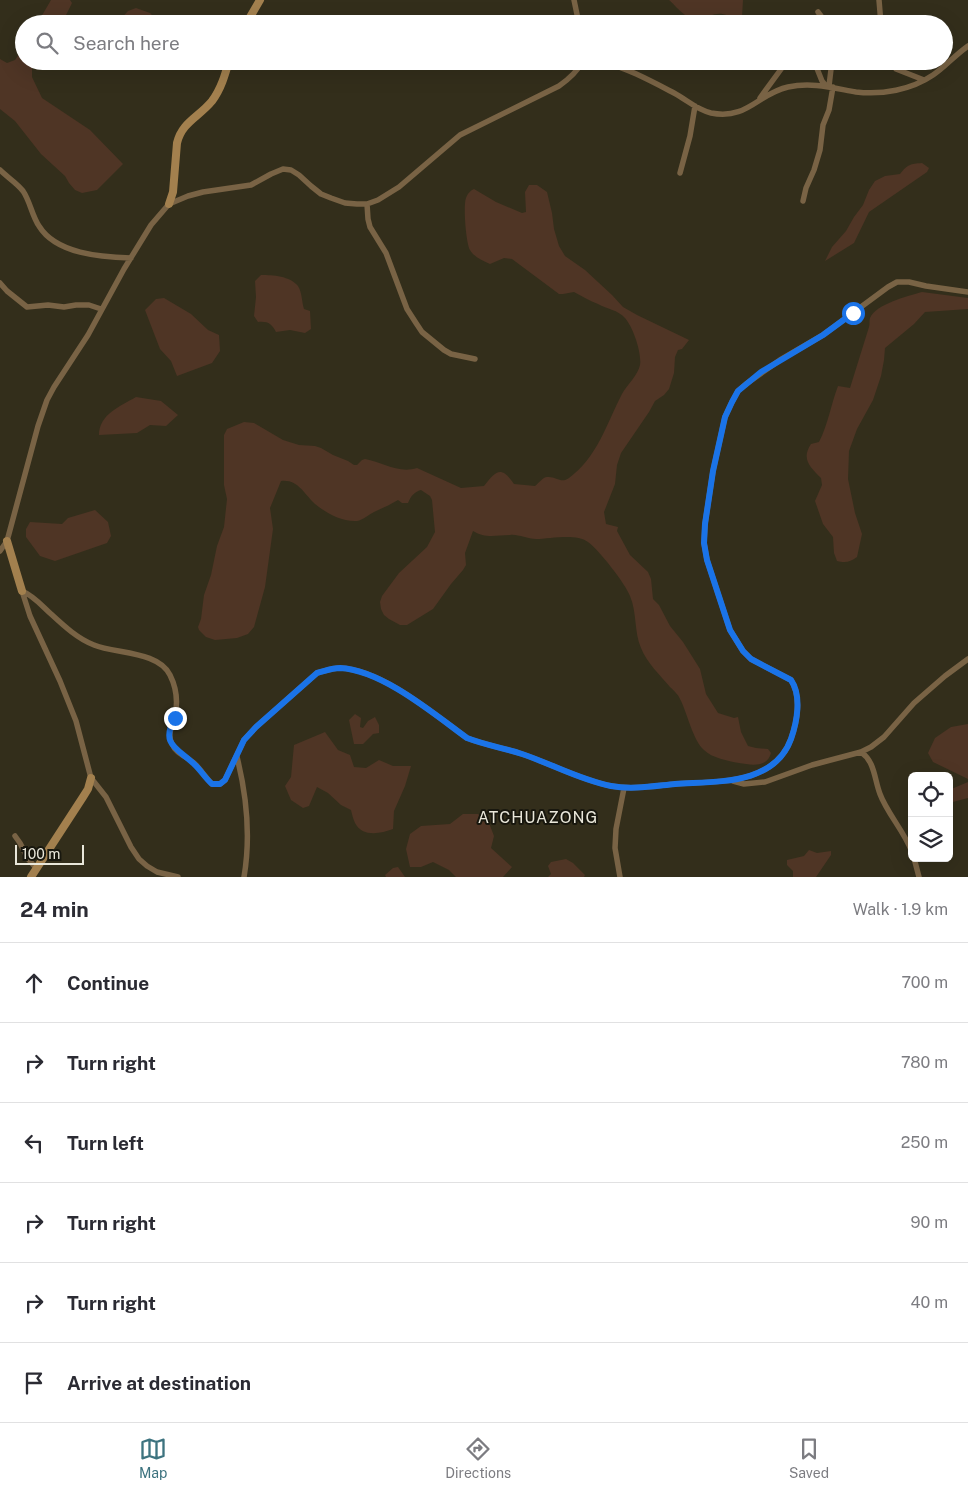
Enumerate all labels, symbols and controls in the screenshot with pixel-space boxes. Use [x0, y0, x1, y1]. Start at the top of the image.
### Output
search box [15, 15, 953, 70]
icon: search [33, 29, 61, 57]
text: Search here [73, 32, 180, 54]
route start [842, 302, 865, 325]
route end [164, 707, 187, 730]
map controls [908, 772, 953, 862]
button: locate [908, 772, 953, 817]
district label: ATCHUAZONG [478, 808, 598, 827]
button: layers [908, 817, 953, 862]
scale bar [15, 842, 84, 865]
text: 100 m [22, 846, 60, 862]
text: 24 min [20, 897, 89, 922]
text: Walk · 1.9 km [853, 900, 948, 919]
icon: ahead [20, 969, 48, 997]
text: Continue [67, 972, 149, 994]
text: 700 m [902, 973, 948, 992]
icon: right [20, 1049, 48, 1077]
text: Turn right [67, 1052, 156, 1074]
text: 780 m [901, 1053, 948, 1072]
icon: left [20, 1129, 48, 1157]
text: Turn left [67, 1132, 144, 1154]
text: 250 m [901, 1133, 948, 1152]
icon: right [20, 1209, 48, 1237]
text: Turn right [67, 1212, 156, 1234]
text: 90 m [911, 1213, 948, 1232]
icon: right [20, 1289, 48, 1317]
text: Turn right [67, 1292, 156, 1314]
text: 40 m [910, 1293, 948, 1312]
icon: arrive [20, 1369, 48, 1397]
text: Arrive at destination [67, 1372, 251, 1394]
tab: Map [139, 1435, 167, 1481]
tab: Directions [445, 1435, 511, 1481]
tab: Saved [789, 1435, 829, 1481]

